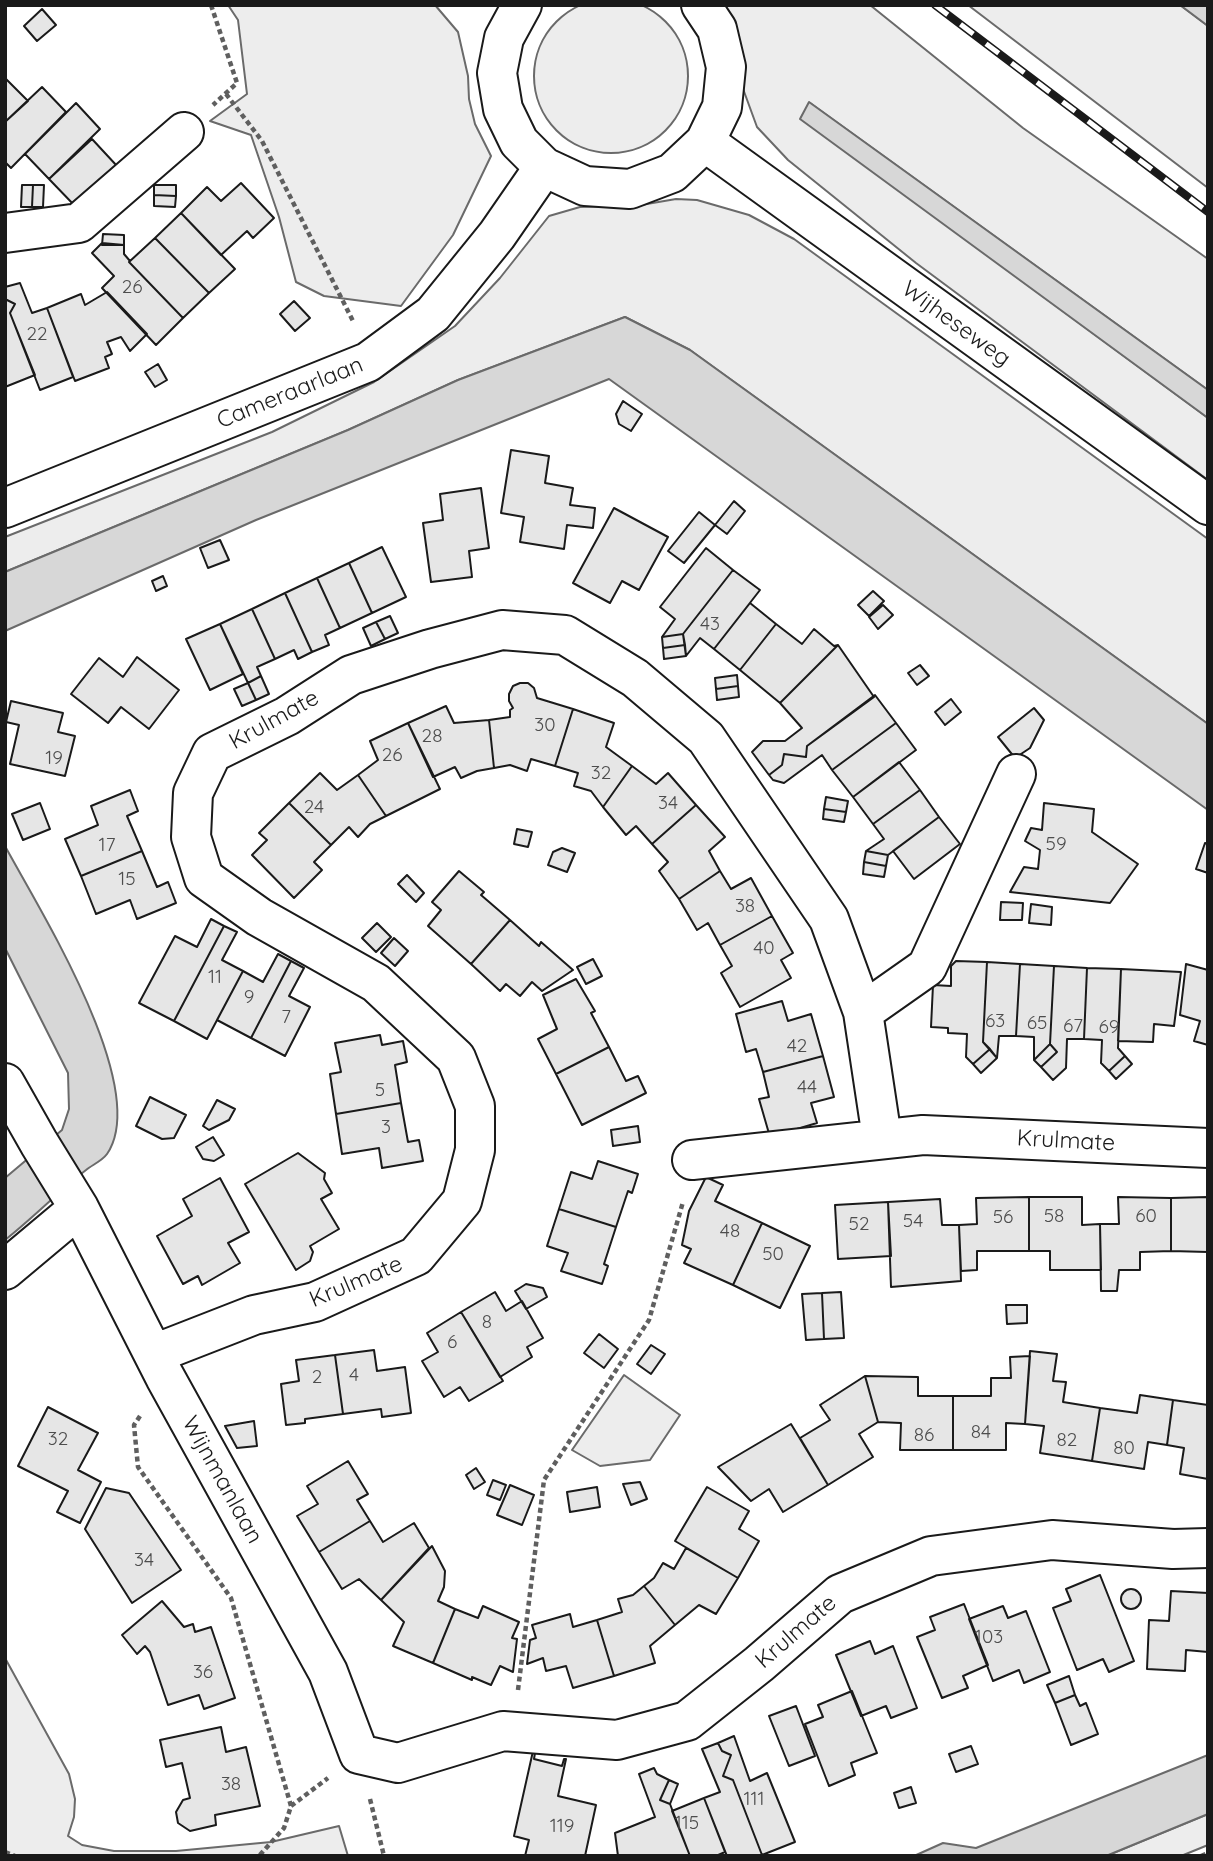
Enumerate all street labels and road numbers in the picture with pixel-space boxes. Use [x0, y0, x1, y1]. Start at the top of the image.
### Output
street label: Wijheseweg [896, 275, 1016, 373]
street label: Cameraarlaan [213, 351, 367, 435]
street label: Krulmate [224, 684, 324, 756]
street label: Krulmate [1016, 1125, 1116, 1157]
street label: Krulmate [305, 1250, 407, 1314]
street label: Wijnmanlaan [176, 1411, 268, 1549]
street label: Krulmate [750, 1589, 842, 1675]

